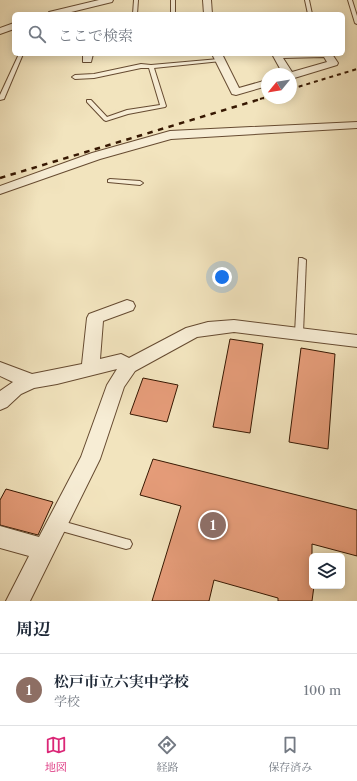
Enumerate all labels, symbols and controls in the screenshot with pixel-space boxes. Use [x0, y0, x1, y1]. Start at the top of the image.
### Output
search box [12, 12, 345, 56]
icon: search [26, 23, 48, 45]
text: ここで検索 [58, 26, 133, 45]
north arrow [261, 68, 297, 104]
your location [212, 267, 232, 287]
pin: 1 [200, 510, 226, 540]
map controls [309, 553, 345, 589]
button: layers [309, 553, 345, 589]
text: 周辺 [16, 619, 50, 639]
text: 松戸市立六実中学校 [54, 672, 189, 691]
text: 1 [26, 682, 32, 698]
text: 100 m [303, 682, 341, 698]
text: 学校 [54, 693, 80, 709]
tab: 地図 [45, 734, 67, 774]
tab: 経路 [156, 734, 178, 774]
tab: 保存済み [268, 734, 312, 774]

